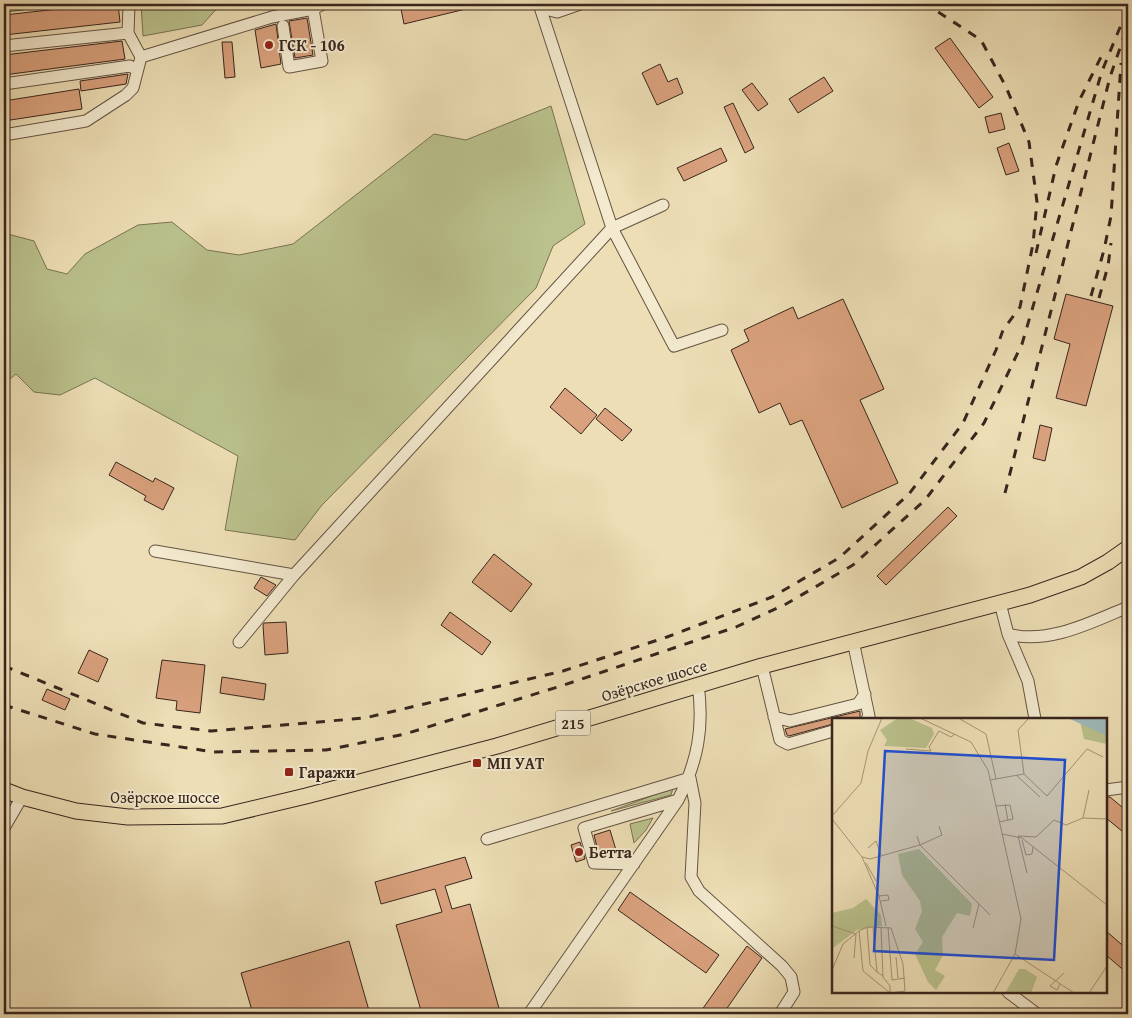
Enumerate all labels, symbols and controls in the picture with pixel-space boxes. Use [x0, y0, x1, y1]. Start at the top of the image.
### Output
place label: ГСК - 106 [279, 33, 345, 57]
marker: ГСК - 106 [263, 39, 275, 51]
street label: Озёрское шоссе [598, 653, 710, 707]
road number: 215 [556, 710, 590, 736]
inset map [832, 718, 1107, 993]
place label: МП УАТ [487, 751, 545, 775]
marker: МП УАТ [471, 757, 483, 769]
place label: Гаражи [299, 760, 355, 784]
marker: Гаражи [283, 766, 295, 778]
street label: Озёрское шоссе [110, 785, 220, 809]
place label: Бетта [589, 840, 633, 864]
marker: Бетта [573, 846, 585, 858]

